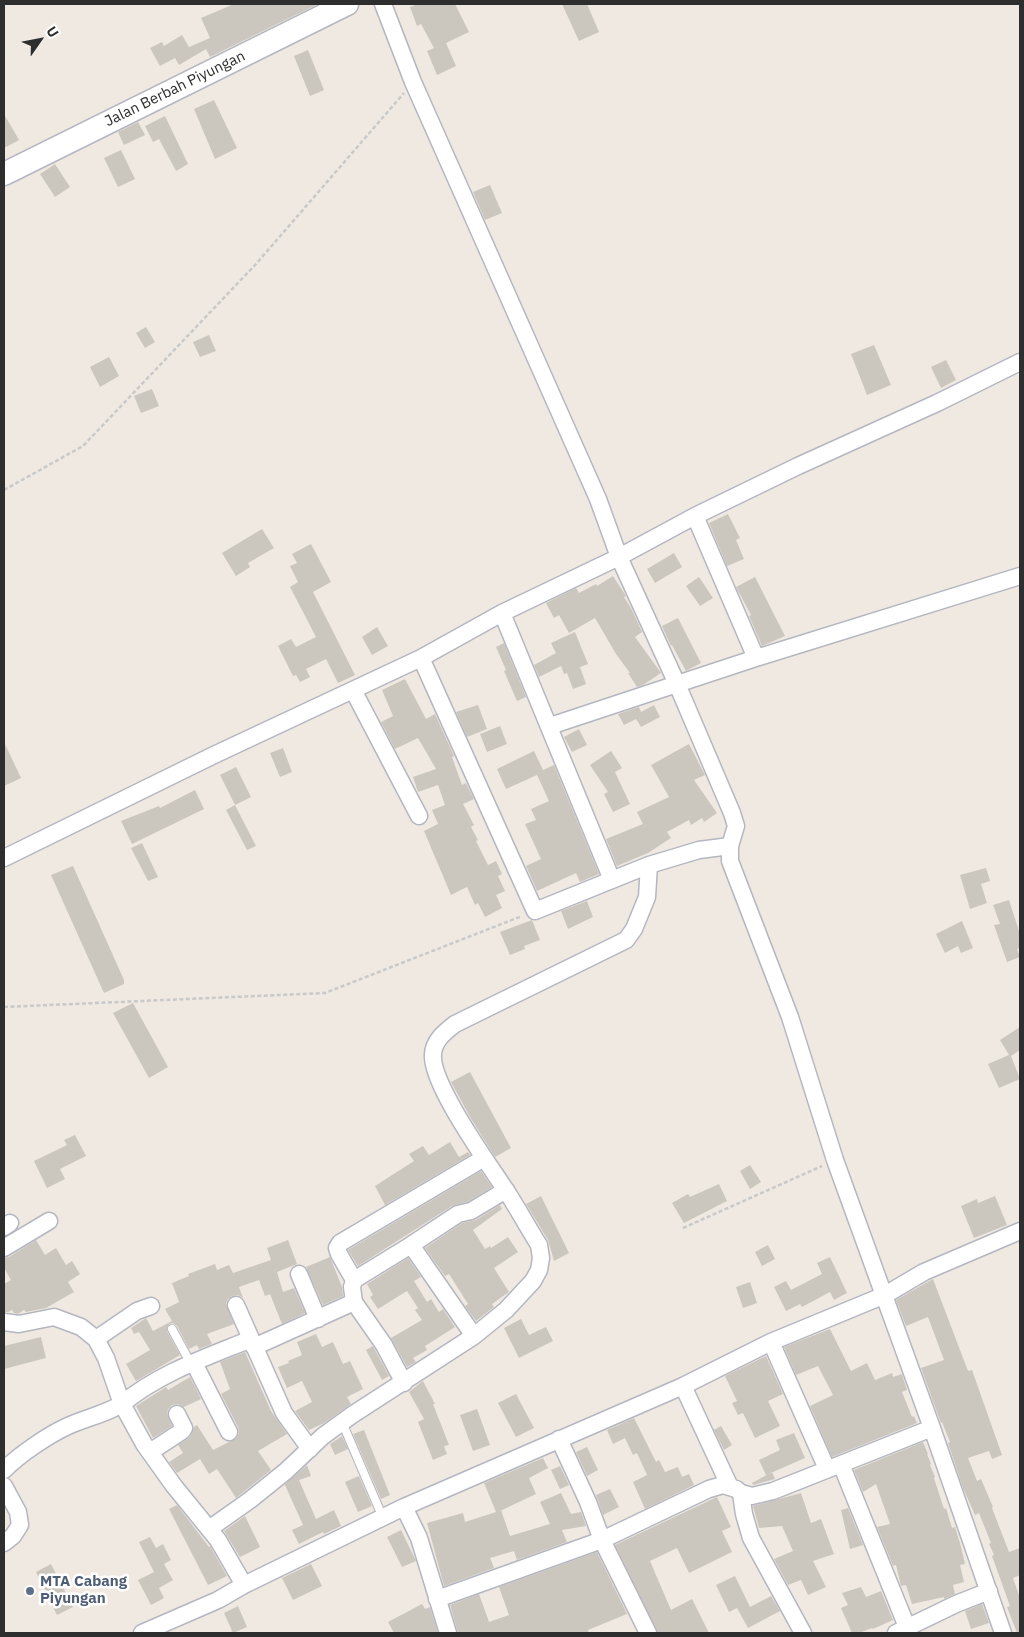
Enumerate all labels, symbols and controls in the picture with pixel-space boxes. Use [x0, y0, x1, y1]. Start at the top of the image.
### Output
north arrow [15, 15, 65, 65]
text: U [42, 23, 63, 41]
street label: Jalan Berbah Piyungan [102, 47, 248, 131]
place label: MTA Cabang Piyungan [40, 1573, 127, 1608]
marker: MTA Cabang Piyungan [24, 1585, 36, 1597]

